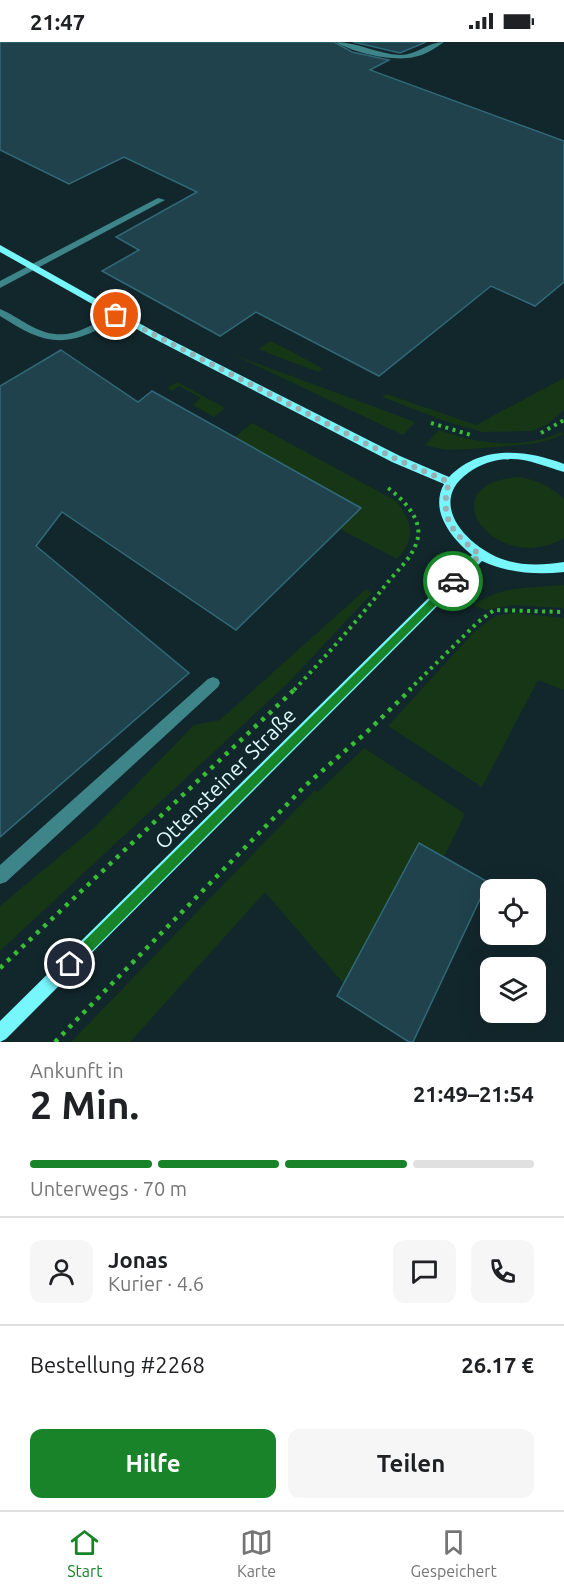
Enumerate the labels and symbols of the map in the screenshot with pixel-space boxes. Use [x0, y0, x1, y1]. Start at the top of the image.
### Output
pin [90, 289, 141, 340]
courier [423, 551, 483, 611]
street label: Ottensteiner Straße [150, 703, 300, 853]
pin [44, 938, 95, 989]

